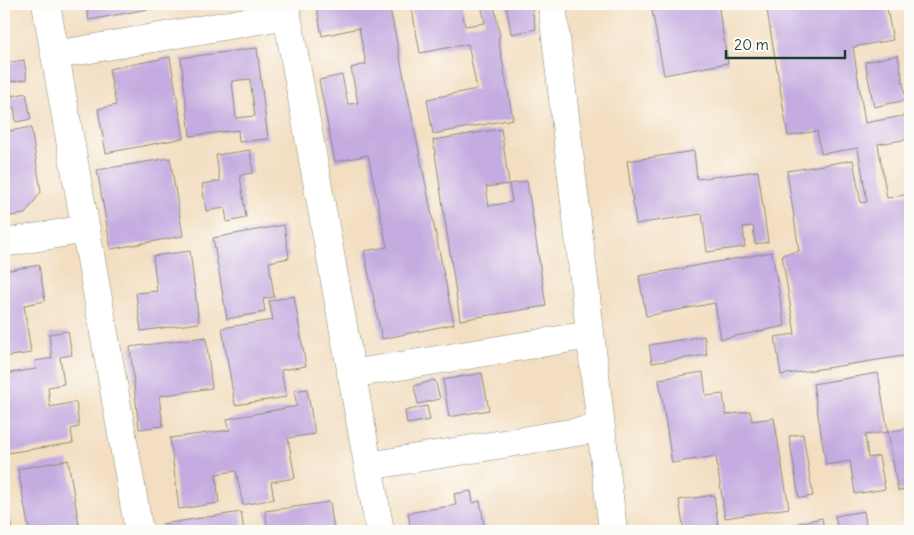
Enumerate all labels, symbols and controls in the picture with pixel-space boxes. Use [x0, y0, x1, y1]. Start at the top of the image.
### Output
scale bar [726, 28, 845, 60]
text: 20 m [734, 35, 769, 54]

